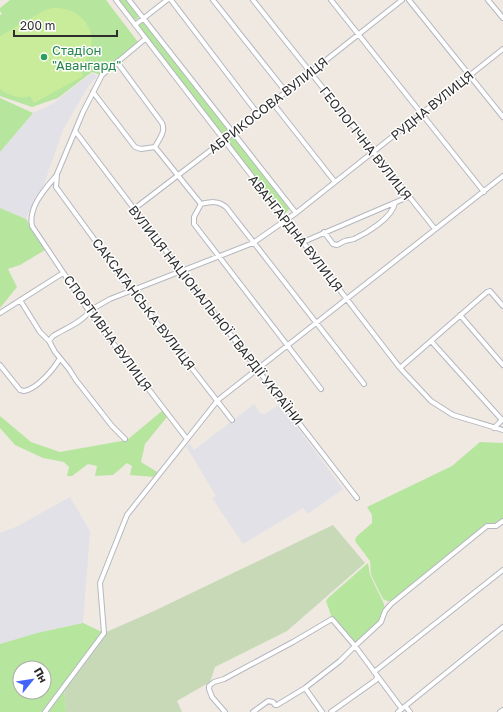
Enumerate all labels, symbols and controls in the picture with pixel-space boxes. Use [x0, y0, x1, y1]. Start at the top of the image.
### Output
scale bar [14, 12, 117, 38]
text: 200 m [20, 18, 55, 33]
place label: Стадіон "Авангард" [52, 42, 121, 73]
marker: Стадіон "Авангард" [39, 52, 49, 62]
street label: АБРИКОСОВА ВУЛИЦЯ [205, 53, 331, 157]
street label: РУДНА ВУЛИЦЯ [387, 67, 477, 143]
street label: ГЕОЛОГІЧНА ВУЛИЦЯ [317, 83, 415, 203]
street label: АВАНГАРДНА ВУЛИЦЯ [245, 171, 347, 295]
street label: ВУЛИЦЯ НАЦІОНАЛЬНОЇ ГВАРДІЇ УКРАЇНИ [125, 202, 307, 428]
street label: САКСАГАНСЬКА ВУЛИЦЯ [89, 235, 199, 373]
street label: СПОРТИВНА ВУЛИЦЯ [61, 272, 155, 394]
north arrow [12, 660, 52, 700]
text: Пн [32, 665, 51, 685]

